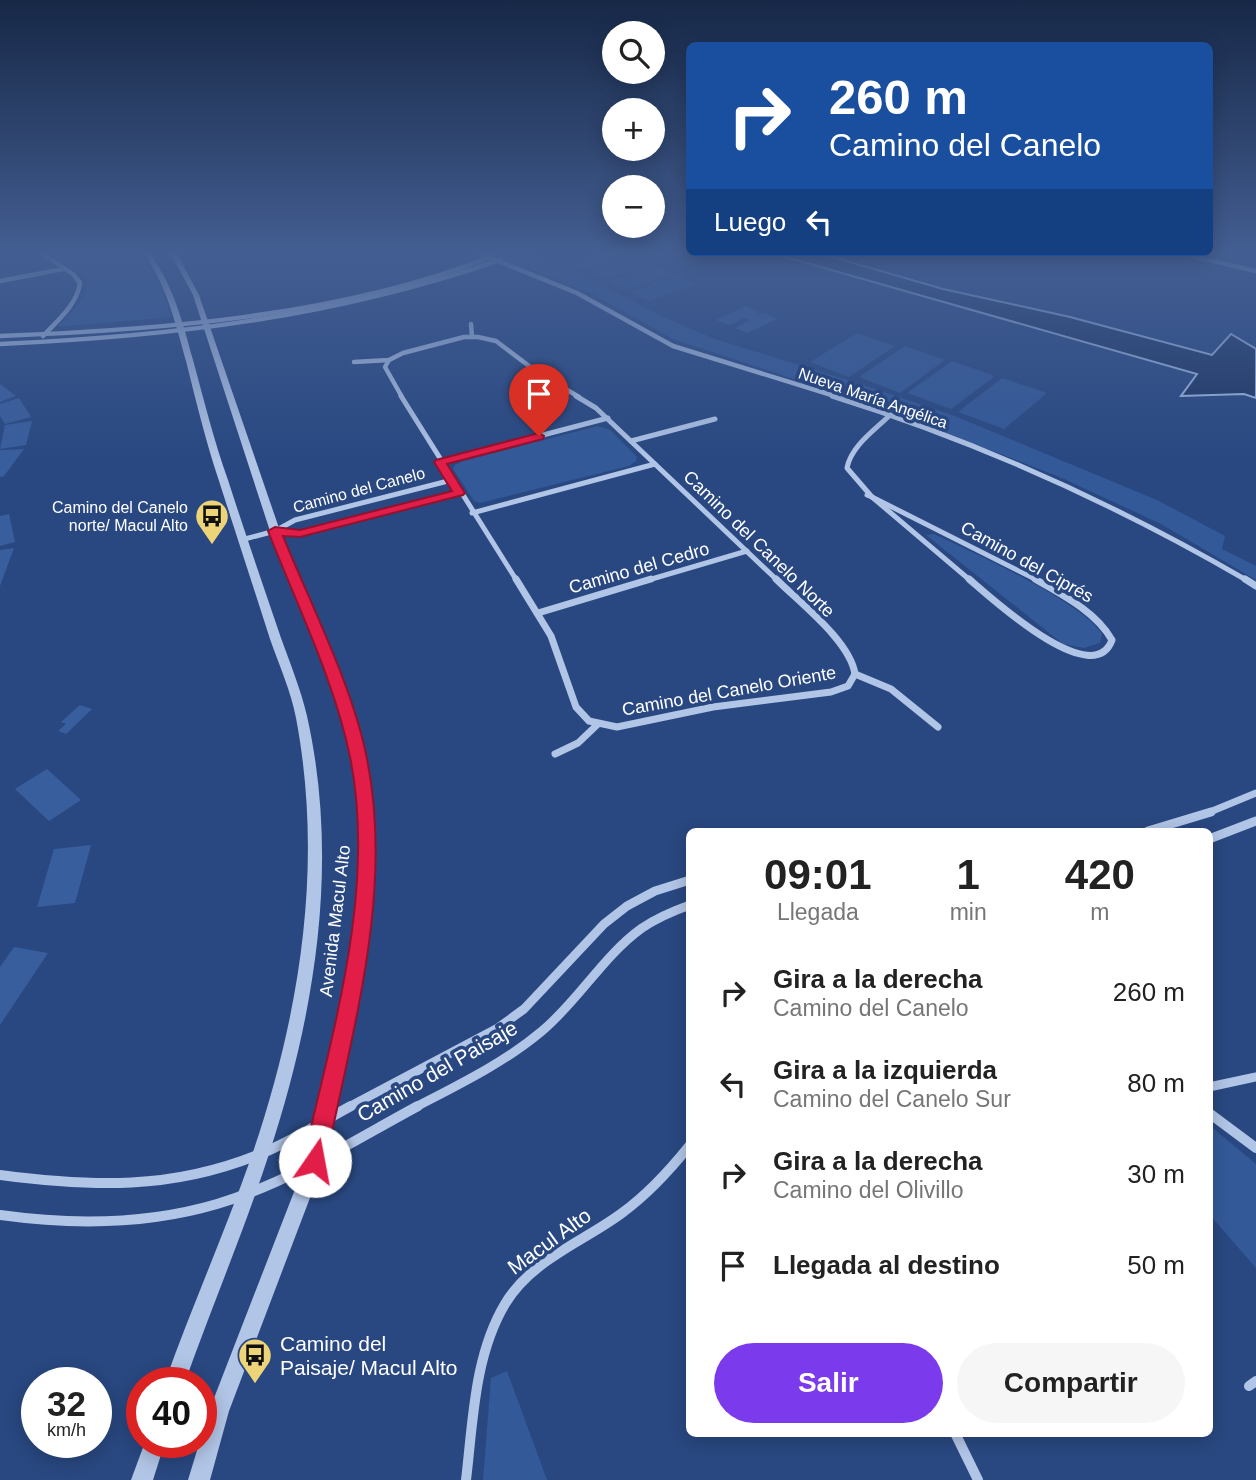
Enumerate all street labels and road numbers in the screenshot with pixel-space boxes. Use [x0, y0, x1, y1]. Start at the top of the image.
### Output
street label: Nueva María Angélica [796, 364, 950, 432]
street label: Camino del Canelo [291, 464, 427, 516]
street label: Camino del Canelo Norte [679, 467, 839, 621]
street label: Camino del Ciprés [957, 517, 1097, 607]
street label: Camino del Cedro [567, 538, 711, 598]
street label: Camino del Canelo Oriente [620, 662, 838, 720]
street label: Avenida Macul Alto [316, 844, 354, 998]
street label: Camino del Paisaje [353, 1016, 521, 1126]
street label: Macul Alto [503, 1203, 595, 1279]

